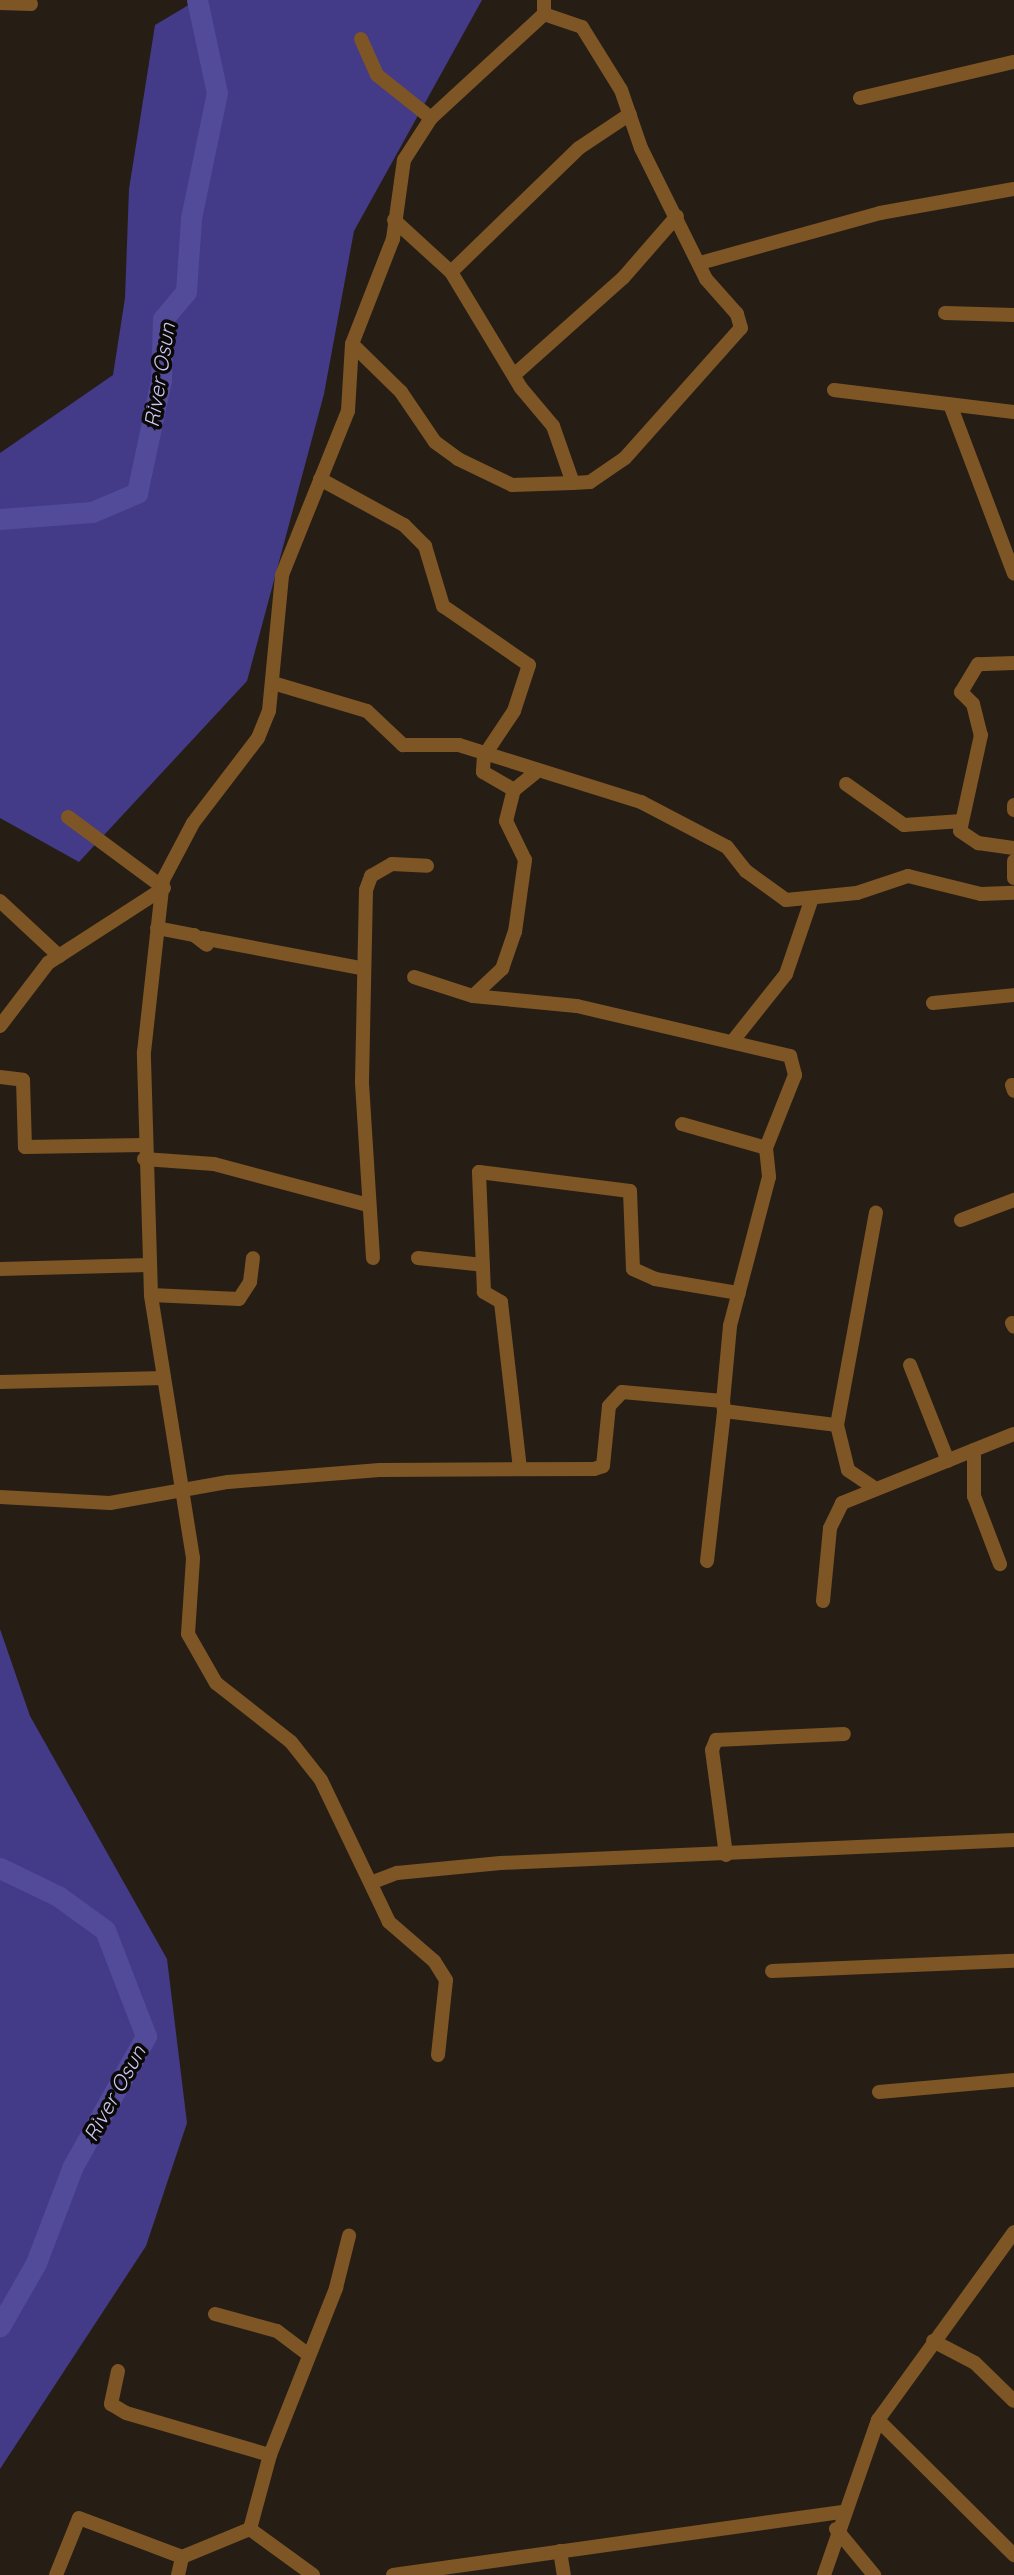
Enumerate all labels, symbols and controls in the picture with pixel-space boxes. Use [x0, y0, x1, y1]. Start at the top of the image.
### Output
water label: River Osun [138, 321, 180, 429]
water label: River Osun [77, 2041, 151, 2145]

